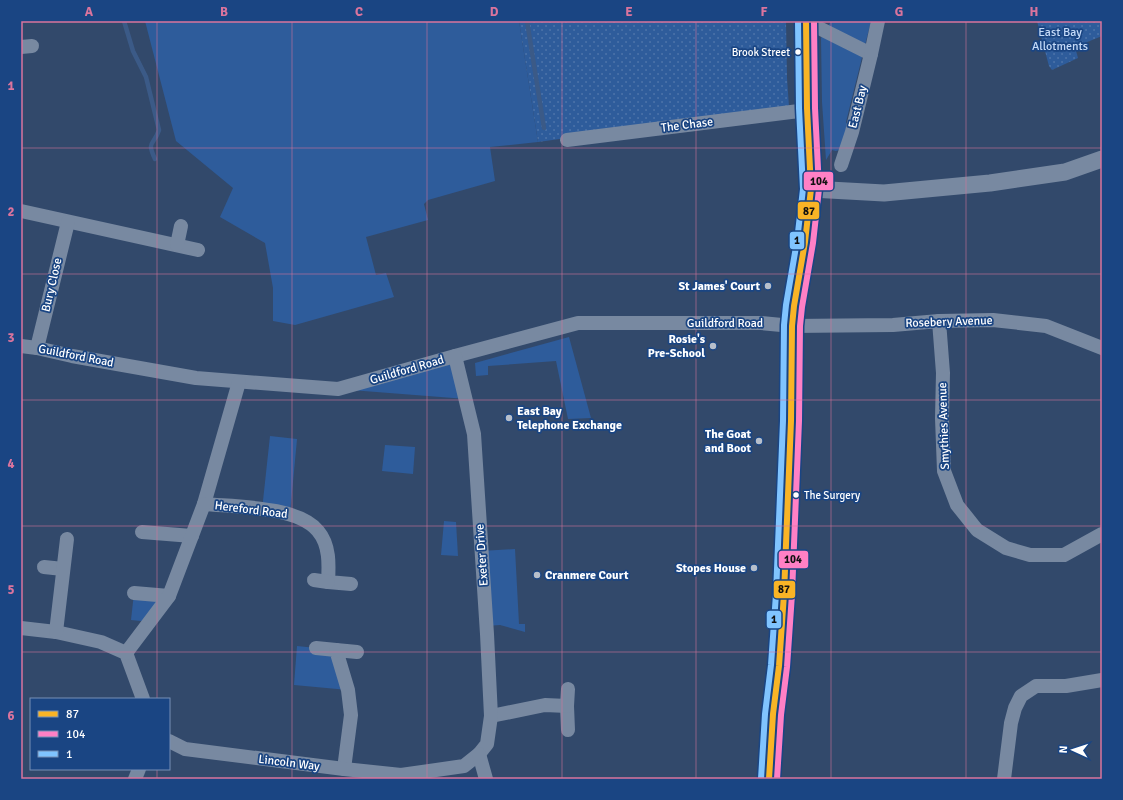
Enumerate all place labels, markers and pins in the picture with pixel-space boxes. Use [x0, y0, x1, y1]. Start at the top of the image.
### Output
place label: Brook Street [732, 46, 790, 59]
marker: Brook Street [793, 47, 803, 57]
place label: St James' Court [678, 279, 760, 294]
marker: St James' Court [763, 281, 773, 291]
place label: Rosie's Pre-School [648, 332, 706, 361]
marker: Rosie's Pre-School [708, 341, 718, 351]
place label: East Bay Telephone Exchange [517, 404, 622, 433]
marker: East Bay Telephone Exchange [504, 413, 514, 423]
place label: The Goat and Boot [705, 427, 751, 456]
marker: The Goat and Boot [754, 436, 764, 446]
place label: The Surgery [804, 489, 861, 502]
marker: The Surgery [791, 490, 801, 500]
place label: Stopes House [676, 561, 746, 576]
marker: Stopes House [749, 563, 759, 573]
place label: Cranmere Court [545, 568, 629, 583]
marker: Cranmere Court [532, 570, 542, 580]

